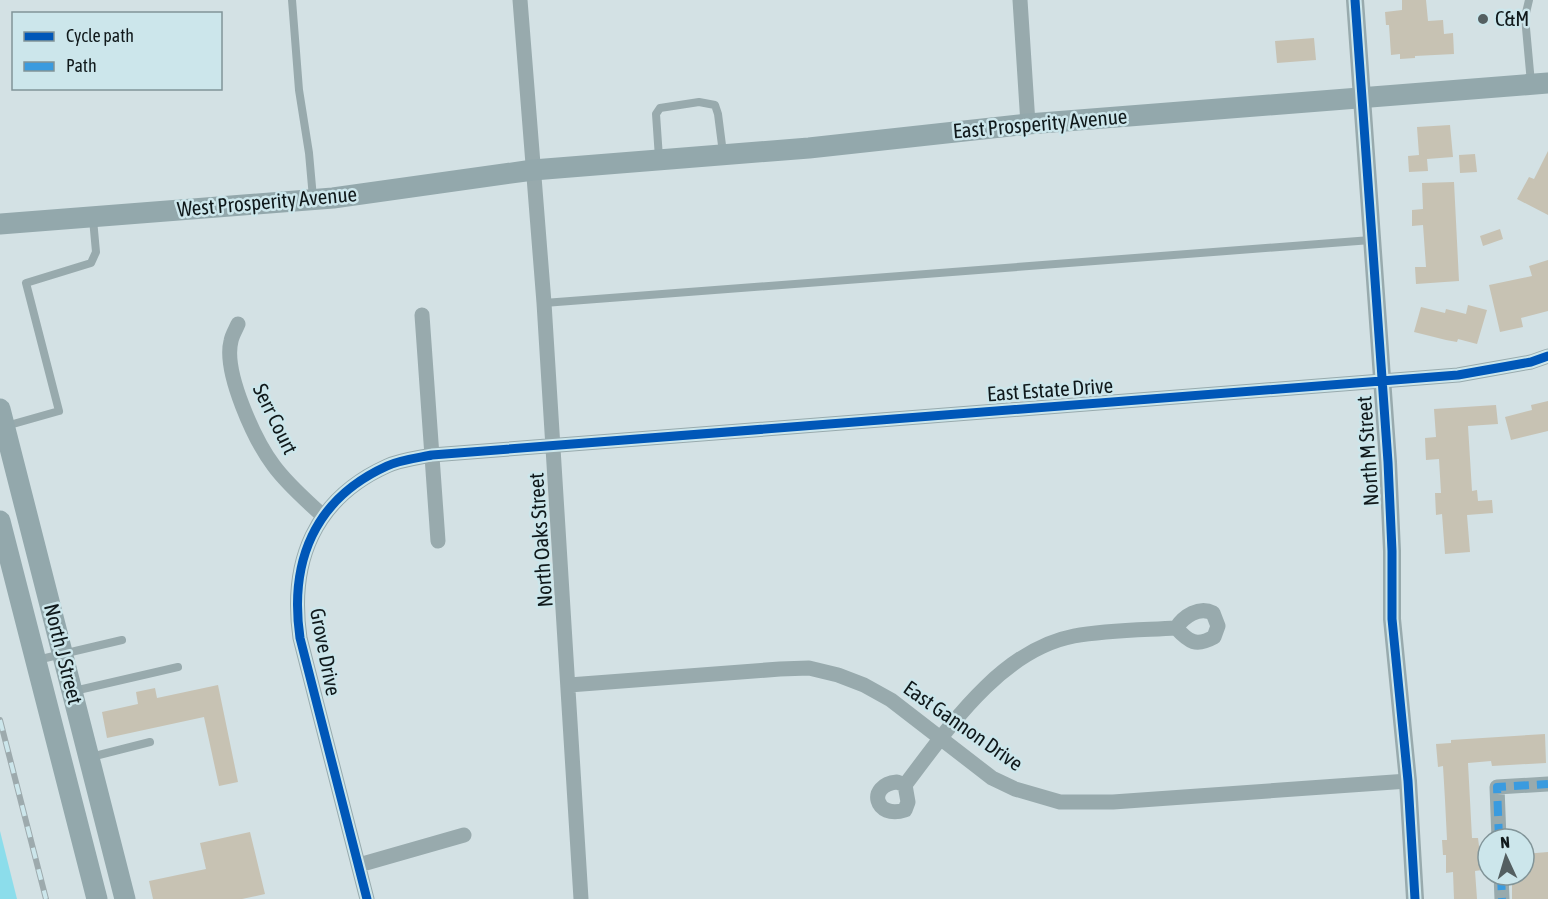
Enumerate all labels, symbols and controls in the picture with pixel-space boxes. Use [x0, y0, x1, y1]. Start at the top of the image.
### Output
place label: C&M [1495, 6, 1529, 30]
legend [12, 12, 222, 90]
marker: C&M [1476, 12, 1490, 26]
text: Cycle path [66, 25, 134, 46]
text: Path [66, 55, 97, 76]
street label: East Prosperity Avenue [952, 103, 1128, 143]
street label: West Prosperity Avenue [176, 181, 358, 221]
street label: East Estate Drive [986, 373, 1114, 405]
street label: Serr Court [249, 380, 303, 458]
street label: North M Street [1351, 395, 1383, 507]
street label: North Oaks Street [523, 472, 557, 608]
street label: North J Street [40, 601, 88, 707]
street label: Grove Drive [306, 606, 346, 698]
street label: East Gannon Drive [899, 675, 1028, 775]
north arrow [1476, 827, 1536, 887]
text: N [1500, 833, 1510, 851]

